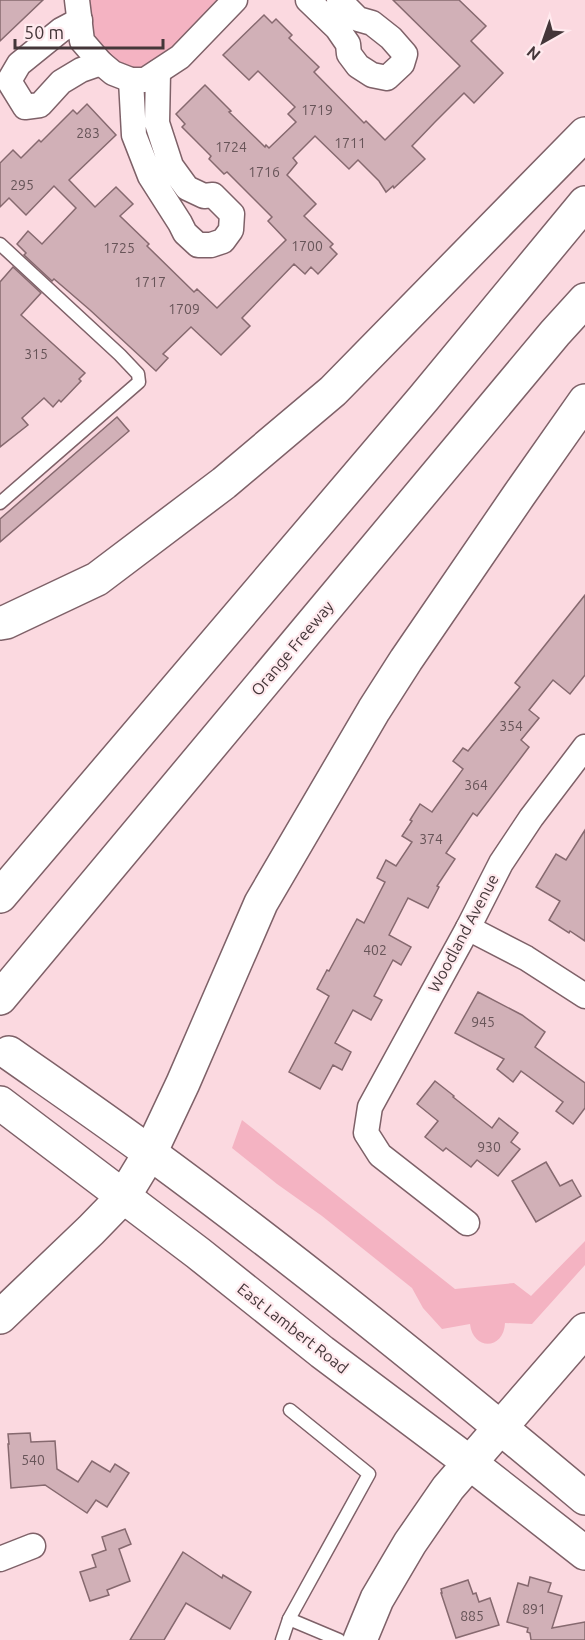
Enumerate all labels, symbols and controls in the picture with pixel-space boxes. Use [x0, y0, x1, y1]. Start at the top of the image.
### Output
scale bar [15, 12, 164, 50]
north arrow [513, 12, 573, 72]
text: 50 m [24, 22, 64, 42]
text: N [523, 43, 544, 64]
house number: 1719 [301, 102, 333, 118]
house number: 283 [76, 125, 100, 141]
house number: 1711 [334, 135, 366, 151]
house number: 1724 [215, 139, 247, 155]
house number: 1716 [248, 164, 280, 180]
house number: 295 [10, 177, 34, 193]
house number: 1700 [291, 238, 323, 254]
house number: 1725 [103, 240, 135, 256]
house number: 1717 [134, 274, 166, 290]
house number: 1709 [168, 301, 200, 317]
house number: 315 [24, 346, 48, 362]
street label: Orange Freeway [247, 597, 337, 699]
house number: 354 [499, 718, 523, 734]
house number: 364 [464, 777, 488, 793]
house number: 374 [419, 831, 443, 847]
street label: Woodland Avenue [424, 871, 502, 995]
house number: 402 [363, 942, 387, 958]
house number: 945 [471, 1014, 495, 1030]
house number: 930 [477, 1139, 501, 1155]
street label: East Lambert Road [234, 1279, 352, 1377]
house number: 540 [21, 1452, 45, 1468]
house number: 891 [522, 1601, 546, 1617]
house number: 885 [460, 1608, 484, 1624]

